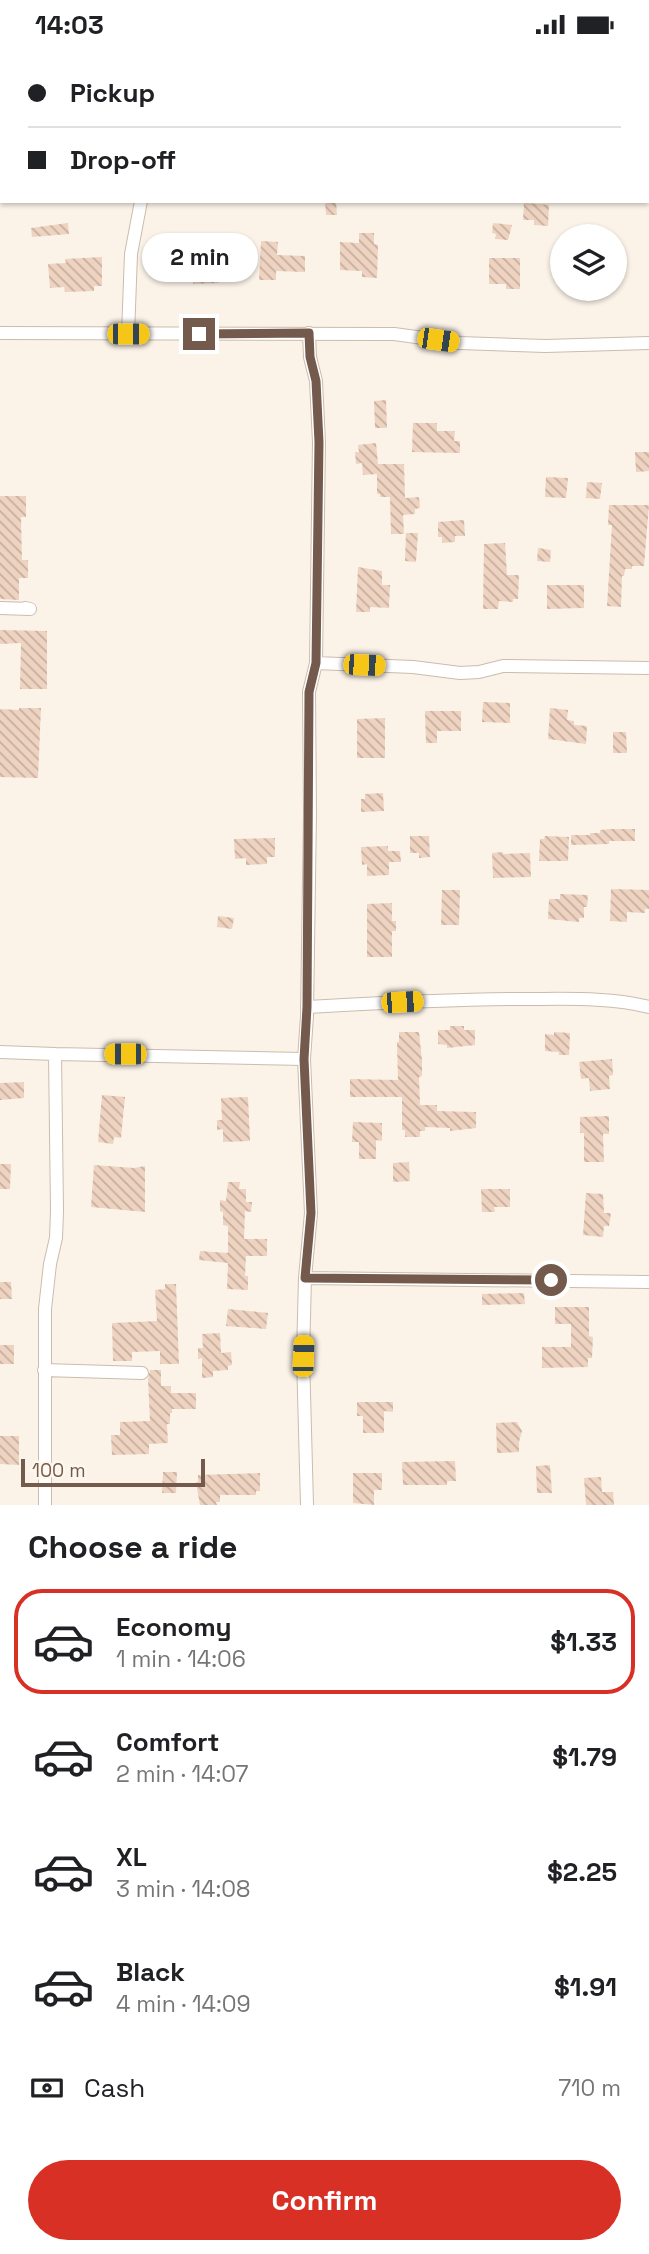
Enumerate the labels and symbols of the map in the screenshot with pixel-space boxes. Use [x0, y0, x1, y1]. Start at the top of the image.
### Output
callout: 2 min [141, 233, 257, 281]
route end [183, 318, 215, 350]
car [108, 324, 150, 345]
car [416, 327, 461, 353]
car [343, 654, 386, 676]
car [381, 990, 424, 1014]
car [105, 1044, 147, 1065]
route start [535, 1264, 567, 1296]
car [292, 1335, 315, 1377]
scale bar [21, 1456, 205, 1488]

